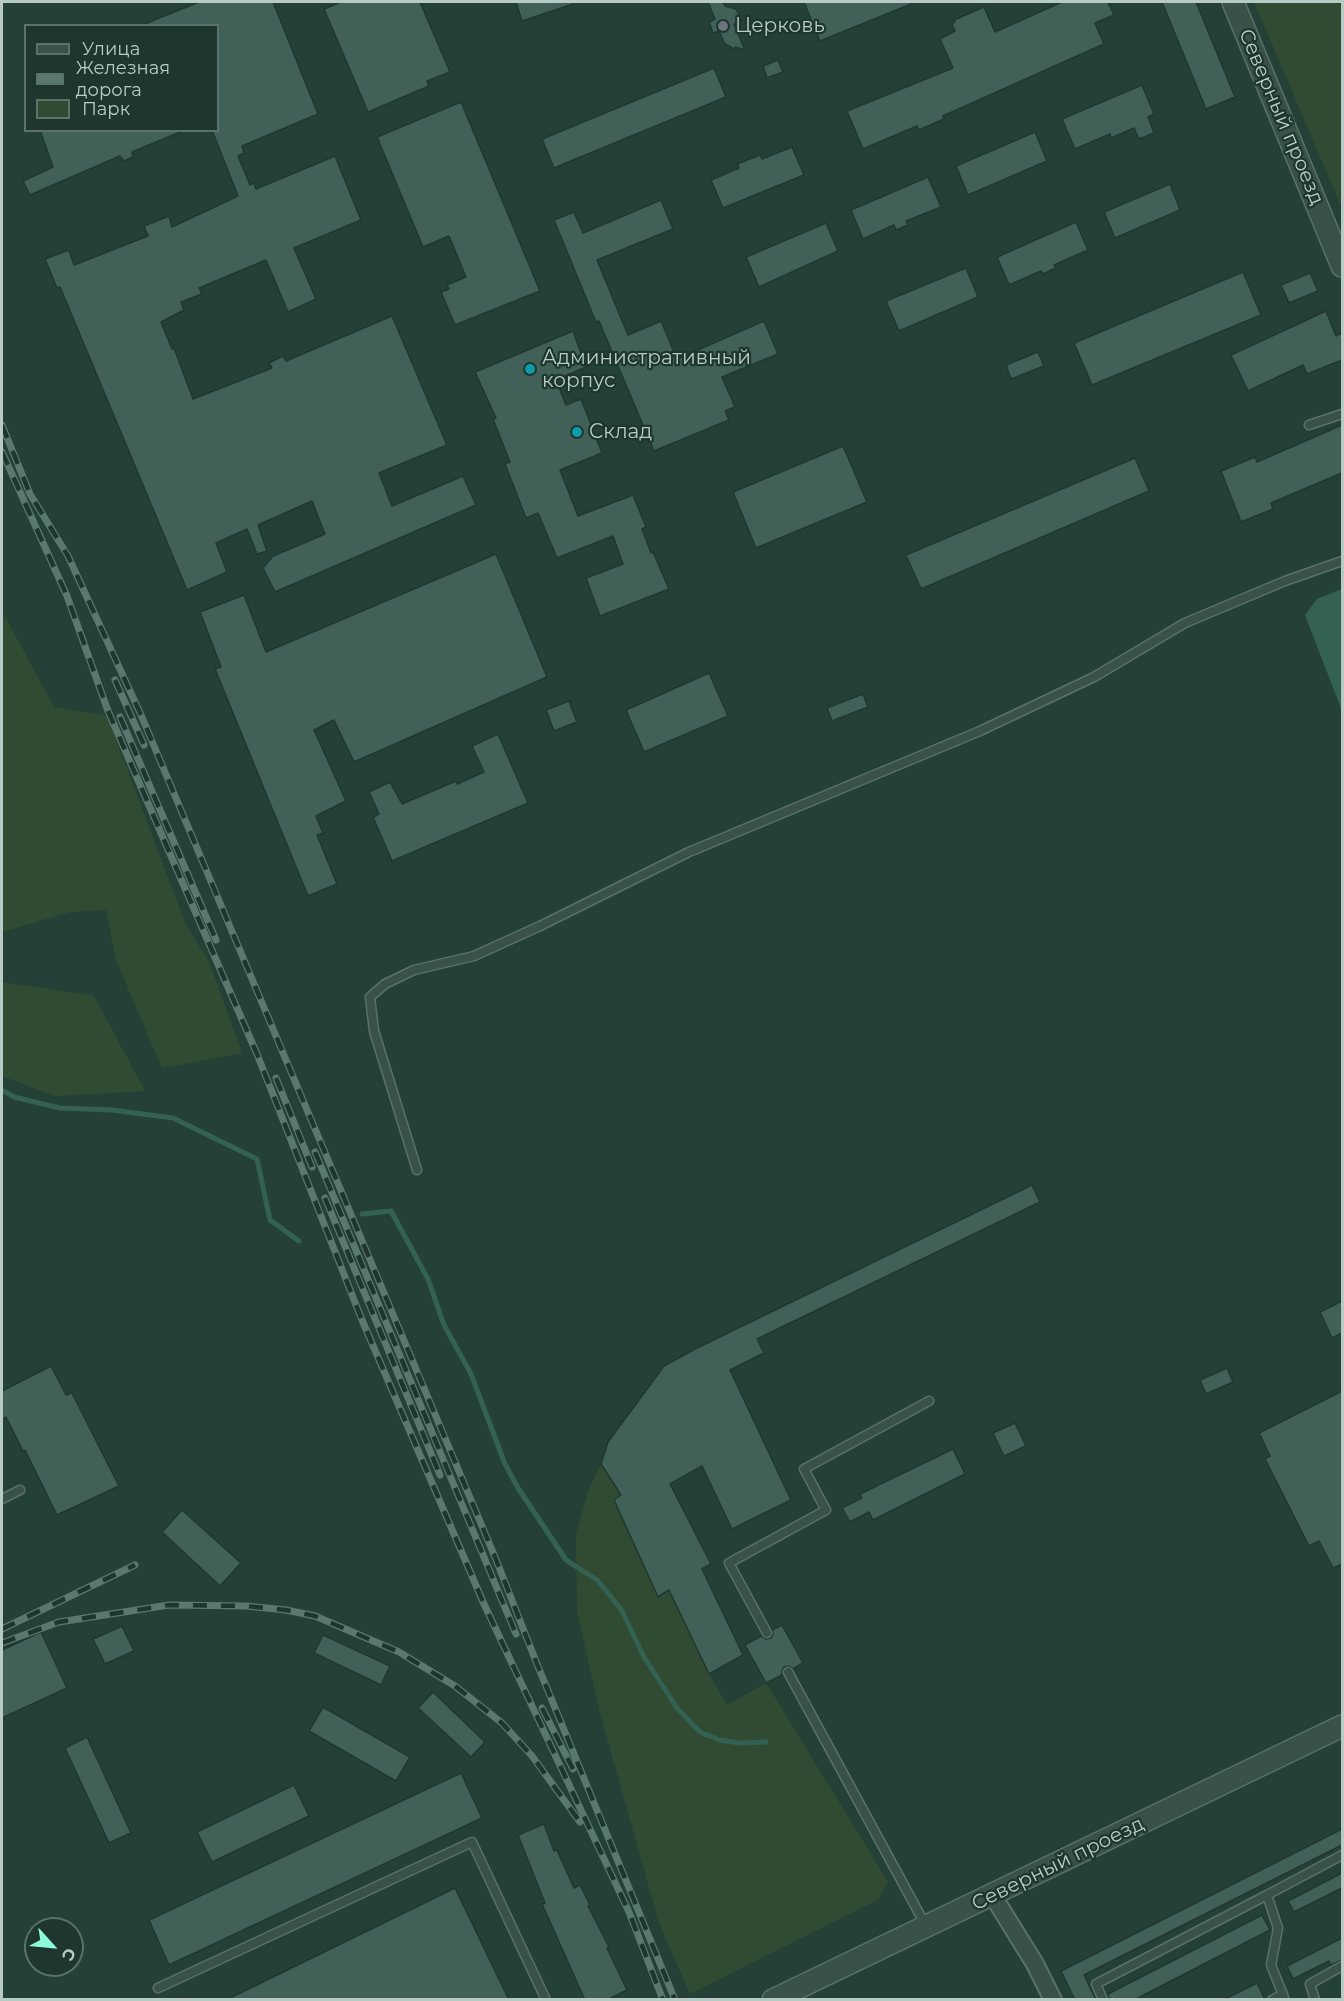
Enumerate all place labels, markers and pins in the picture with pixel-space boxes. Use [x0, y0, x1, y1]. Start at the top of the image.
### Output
place label: Церковь [735, 14, 825, 38]
marker: Церковь [716, 19, 730, 33]
place label: Административный корпус [542, 346, 751, 393]
marker: Административный корпус [523, 362, 537, 376]
place label: Склад [589, 420, 652, 444]
marker: Склад [570, 425, 584, 439]

